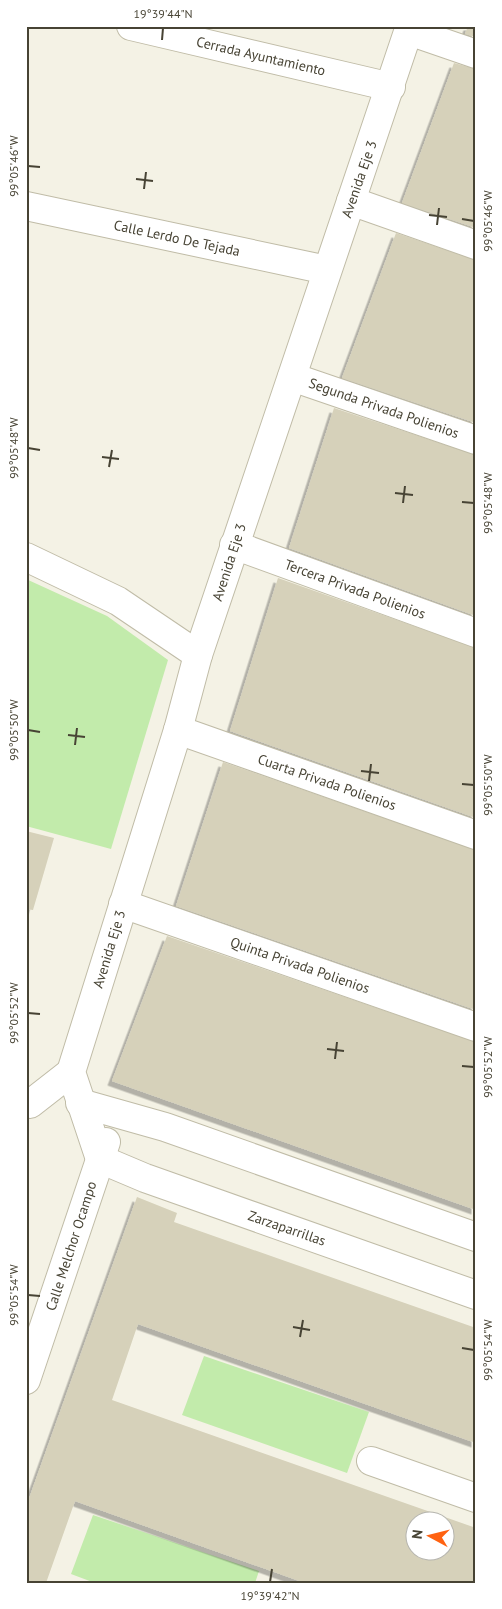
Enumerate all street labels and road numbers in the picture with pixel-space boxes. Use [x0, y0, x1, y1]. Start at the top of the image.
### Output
street label: Cerrada Ayuntamiento [195, 32, 327, 80]
street label: Avenida Eje 3 [337, 138, 381, 220]
street label: Calle Lerdo De Tejada [112, 216, 242, 260]
street label: Segunda Privada Polienios [307, 374, 462, 442]
street label: Avenida Eje 3 [208, 521, 250, 603]
street label: Tercera Privada Polienios [282, 555, 428, 623]
street label: Cuarta Privada Polienios [255, 750, 399, 814]
street label: Avenida Eje 3 [89, 908, 129, 990]
street label: Quinta Privada Polienios [228, 933, 372, 997]
street label: Calle Melchor Ocampo [42, 1179, 100, 1313]
street label: Zarzaparrillas [246, 1206, 328, 1250]

